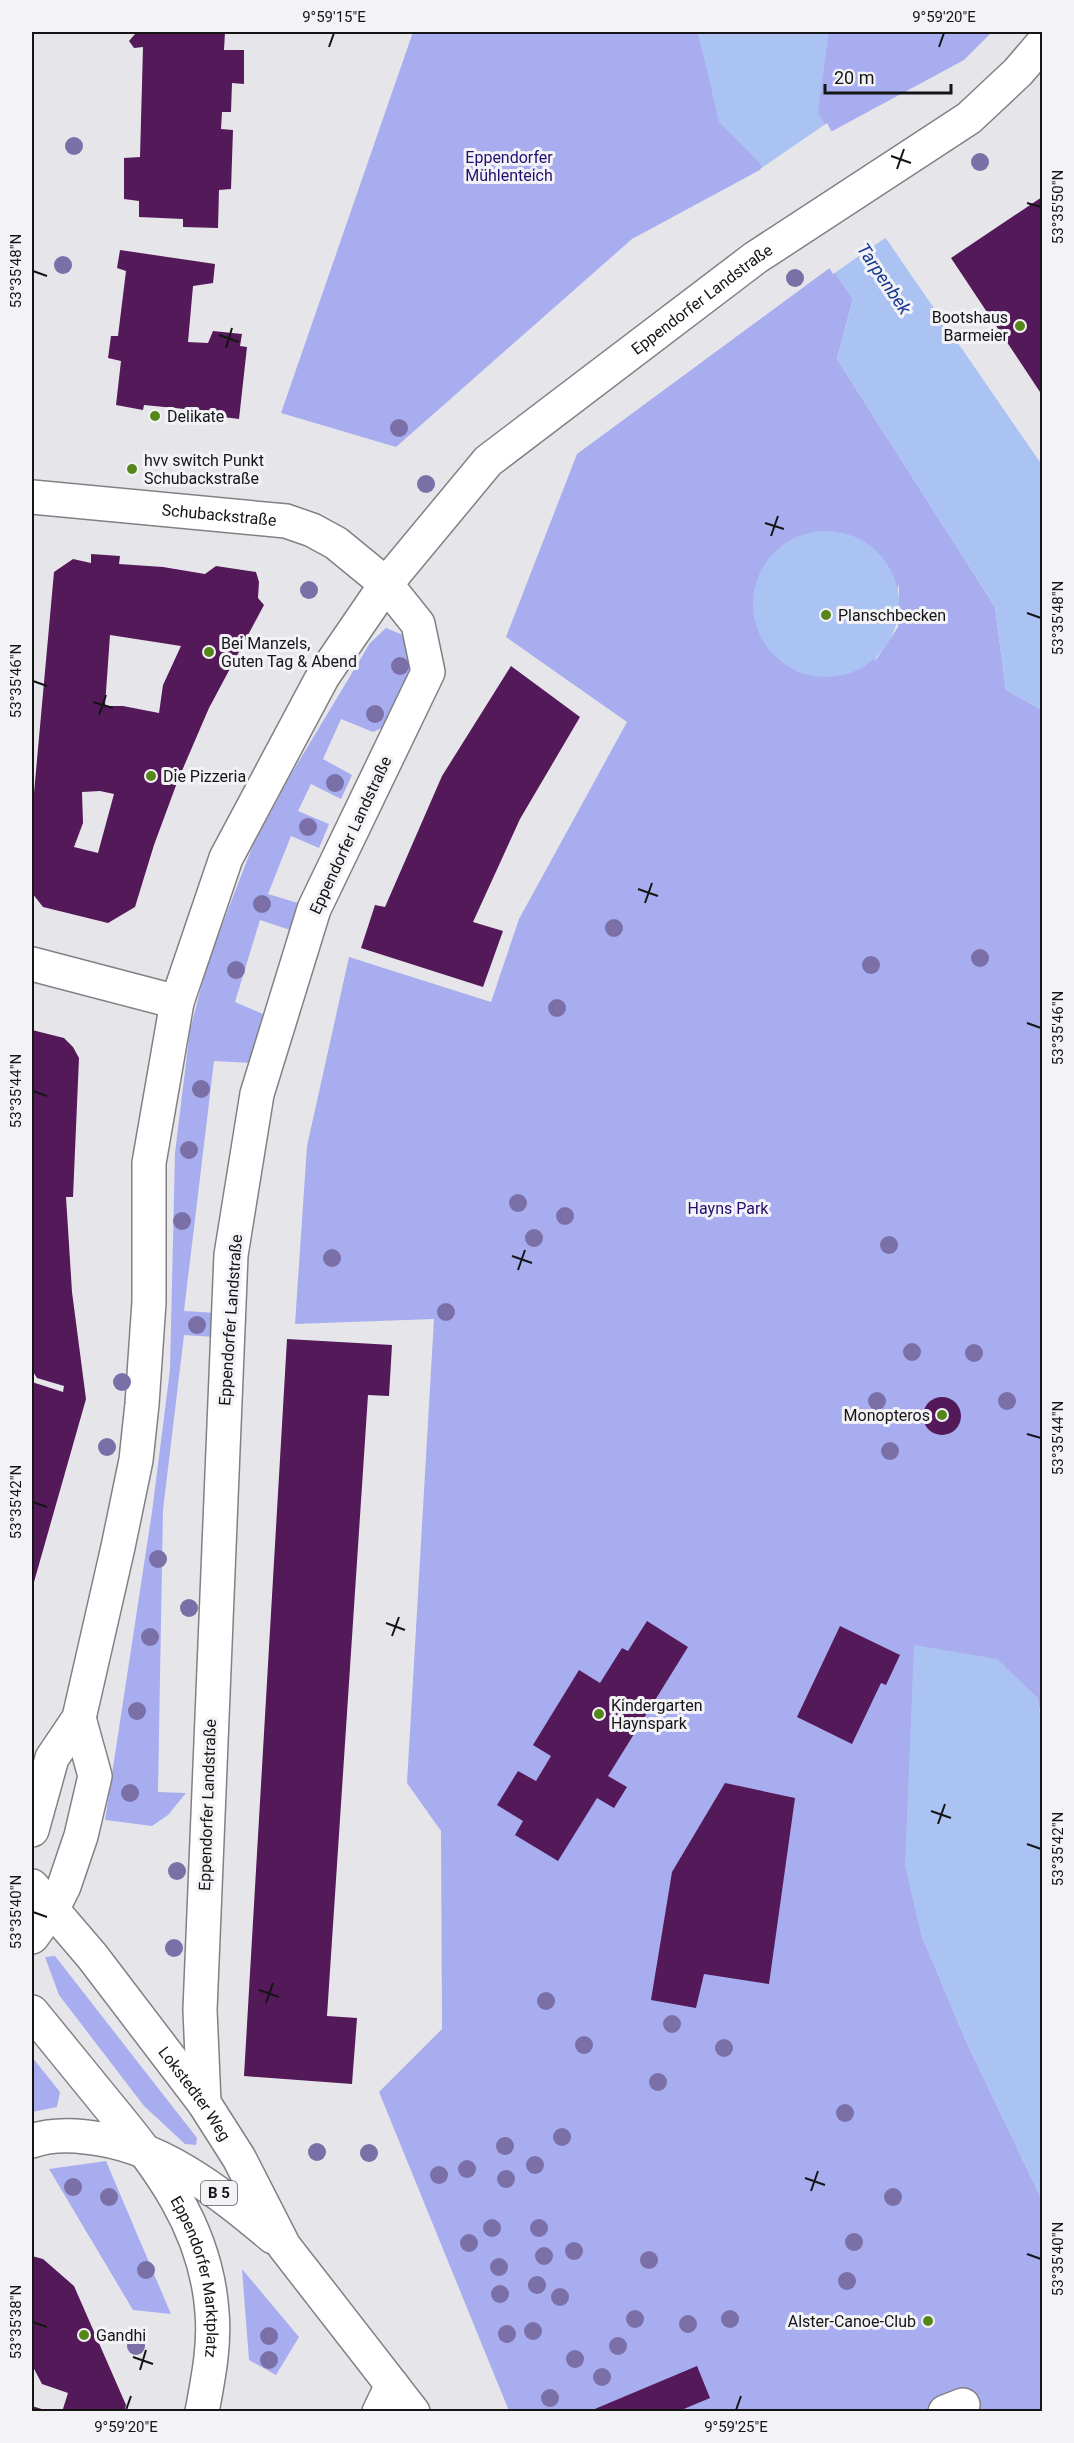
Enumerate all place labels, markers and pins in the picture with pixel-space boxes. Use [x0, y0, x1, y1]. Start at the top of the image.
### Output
place label: Bootshaus Barmeier [932, 308, 1009, 345]
marker: Bootshaus Barmeier [1013, 319, 1027, 333]
place label: Delikate [167, 407, 224, 426]
marker: Delikate [148, 409, 162, 423]
place label: hvv switch Punkt Schubackstraße [144, 451, 264, 488]
marker: hvv switch Punkt Schubackstraße [125, 462, 139, 476]
place label: Planschbecken [838, 606, 946, 625]
marker: Planschbecken [819, 608, 833, 622]
place label: Bei Manzels, Guten Tag & Abend [221, 634, 357, 671]
marker: Bei Manzels, Guten Tag & Abend [202, 645, 216, 659]
place label: Die Pizzeria [163, 767, 246, 786]
marker: Die Pizzeria [144, 769, 158, 783]
place label: Monopteros [844, 1406, 930, 1425]
marker: Monopteros [935, 1408, 949, 1422]
place label: Kindergarten Haynspark [611, 1696, 703, 1733]
marker: Kindergarten Haynspark [592, 1707, 606, 1721]
place label: Alster-Canoe-Club [788, 2312, 916, 2331]
marker: Alster-Canoe-Club [921, 2314, 935, 2328]
place label: Gandhi [96, 2326, 146, 2345]
marker: Gandhi [77, 2328, 91, 2342]

